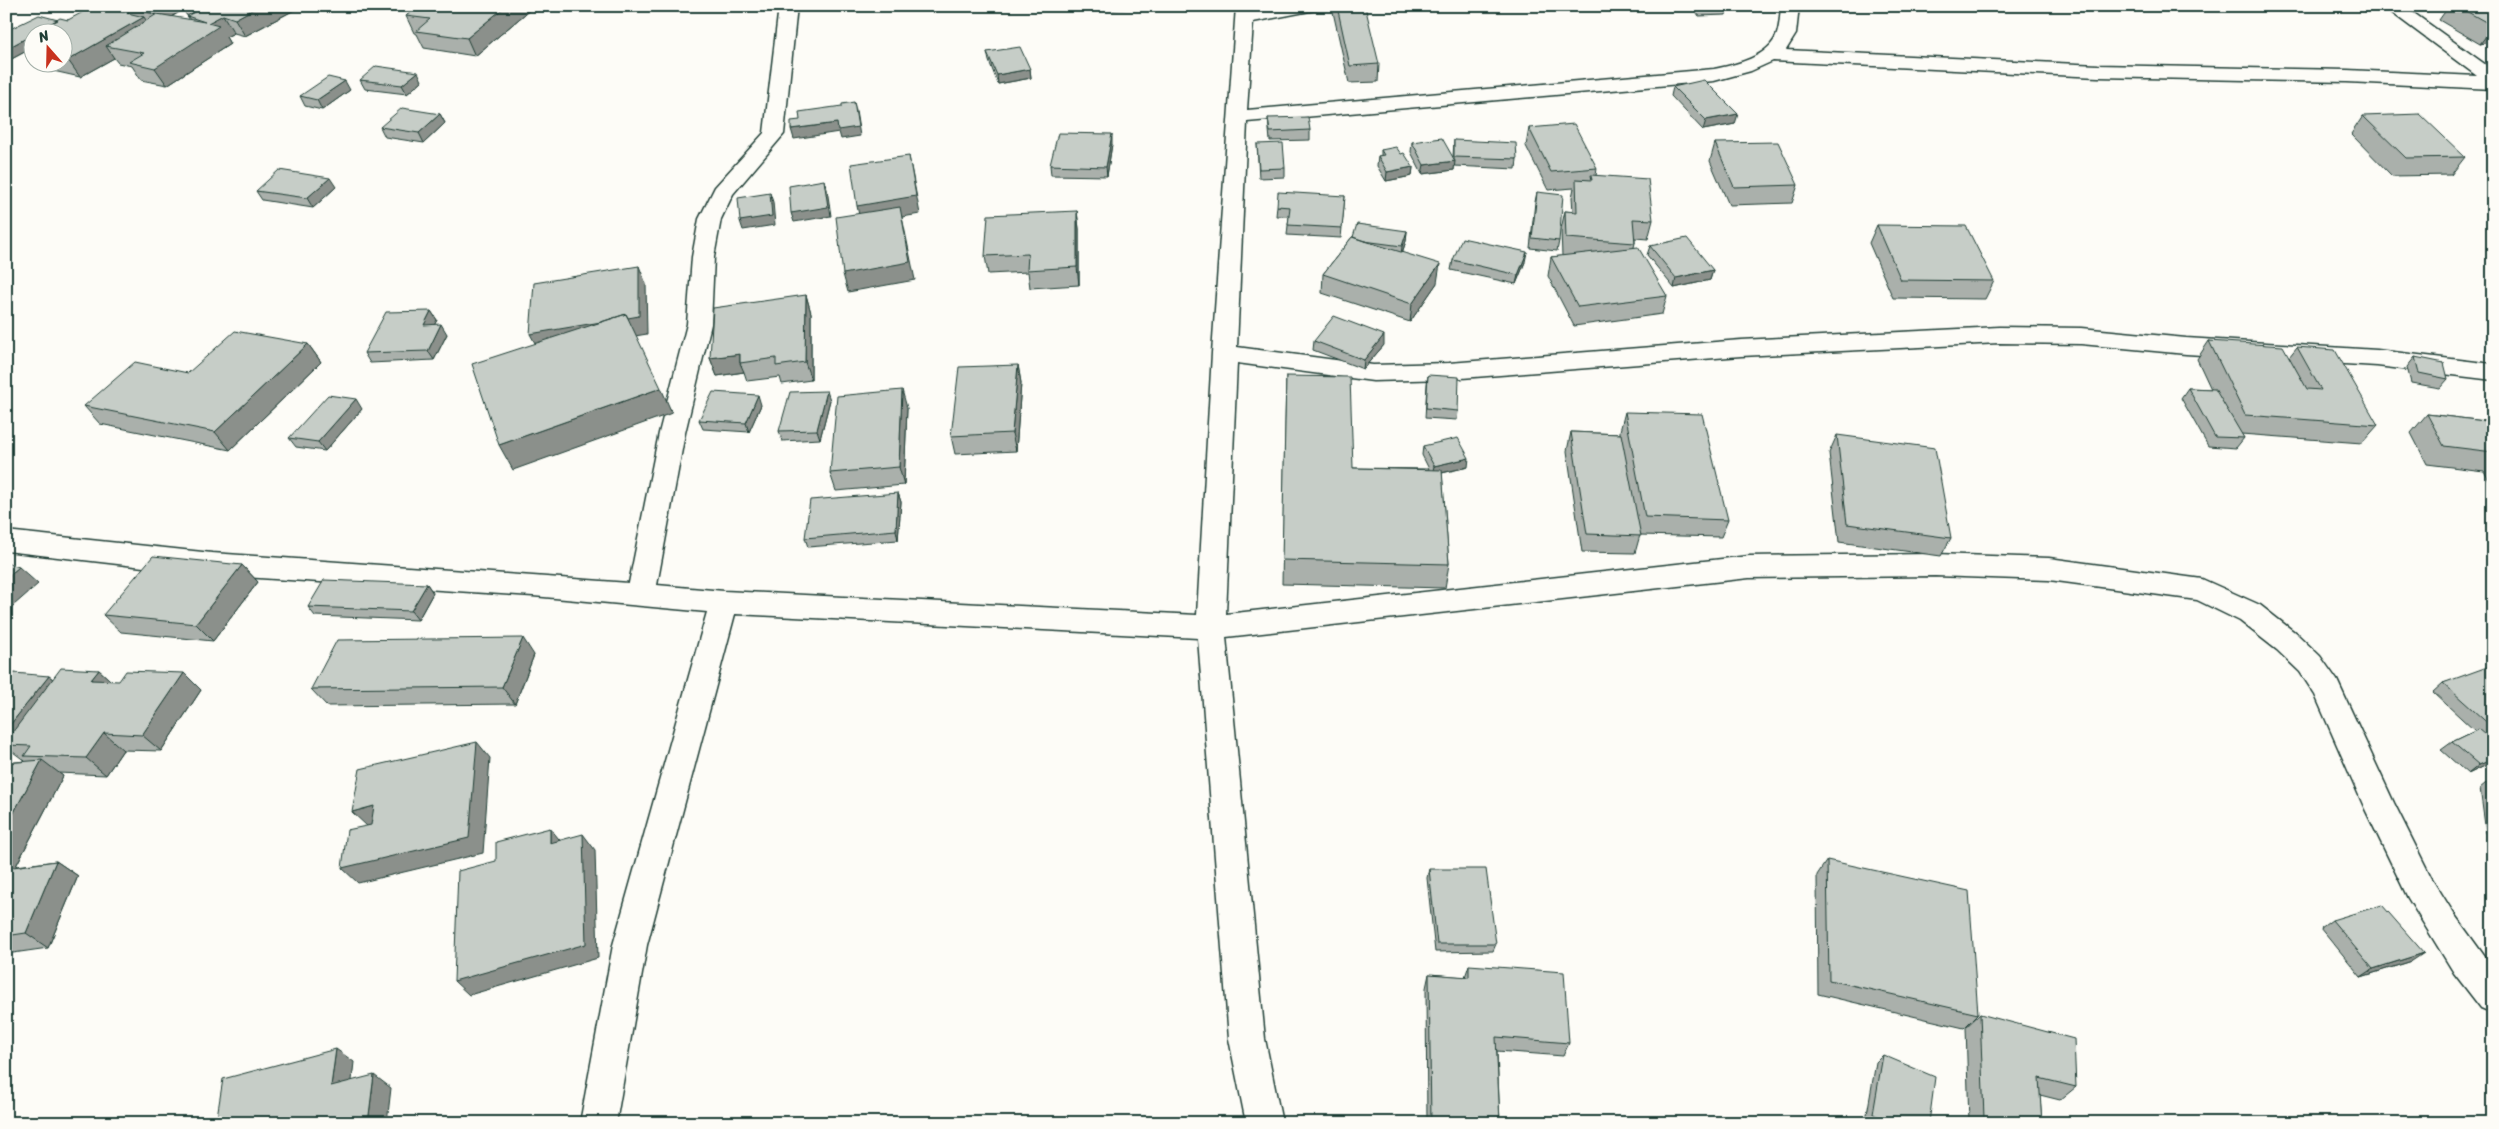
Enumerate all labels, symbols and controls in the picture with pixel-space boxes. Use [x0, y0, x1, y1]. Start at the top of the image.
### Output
north arrow [22, 22, 72, 72]
text: N [34, 23, 53, 50]

